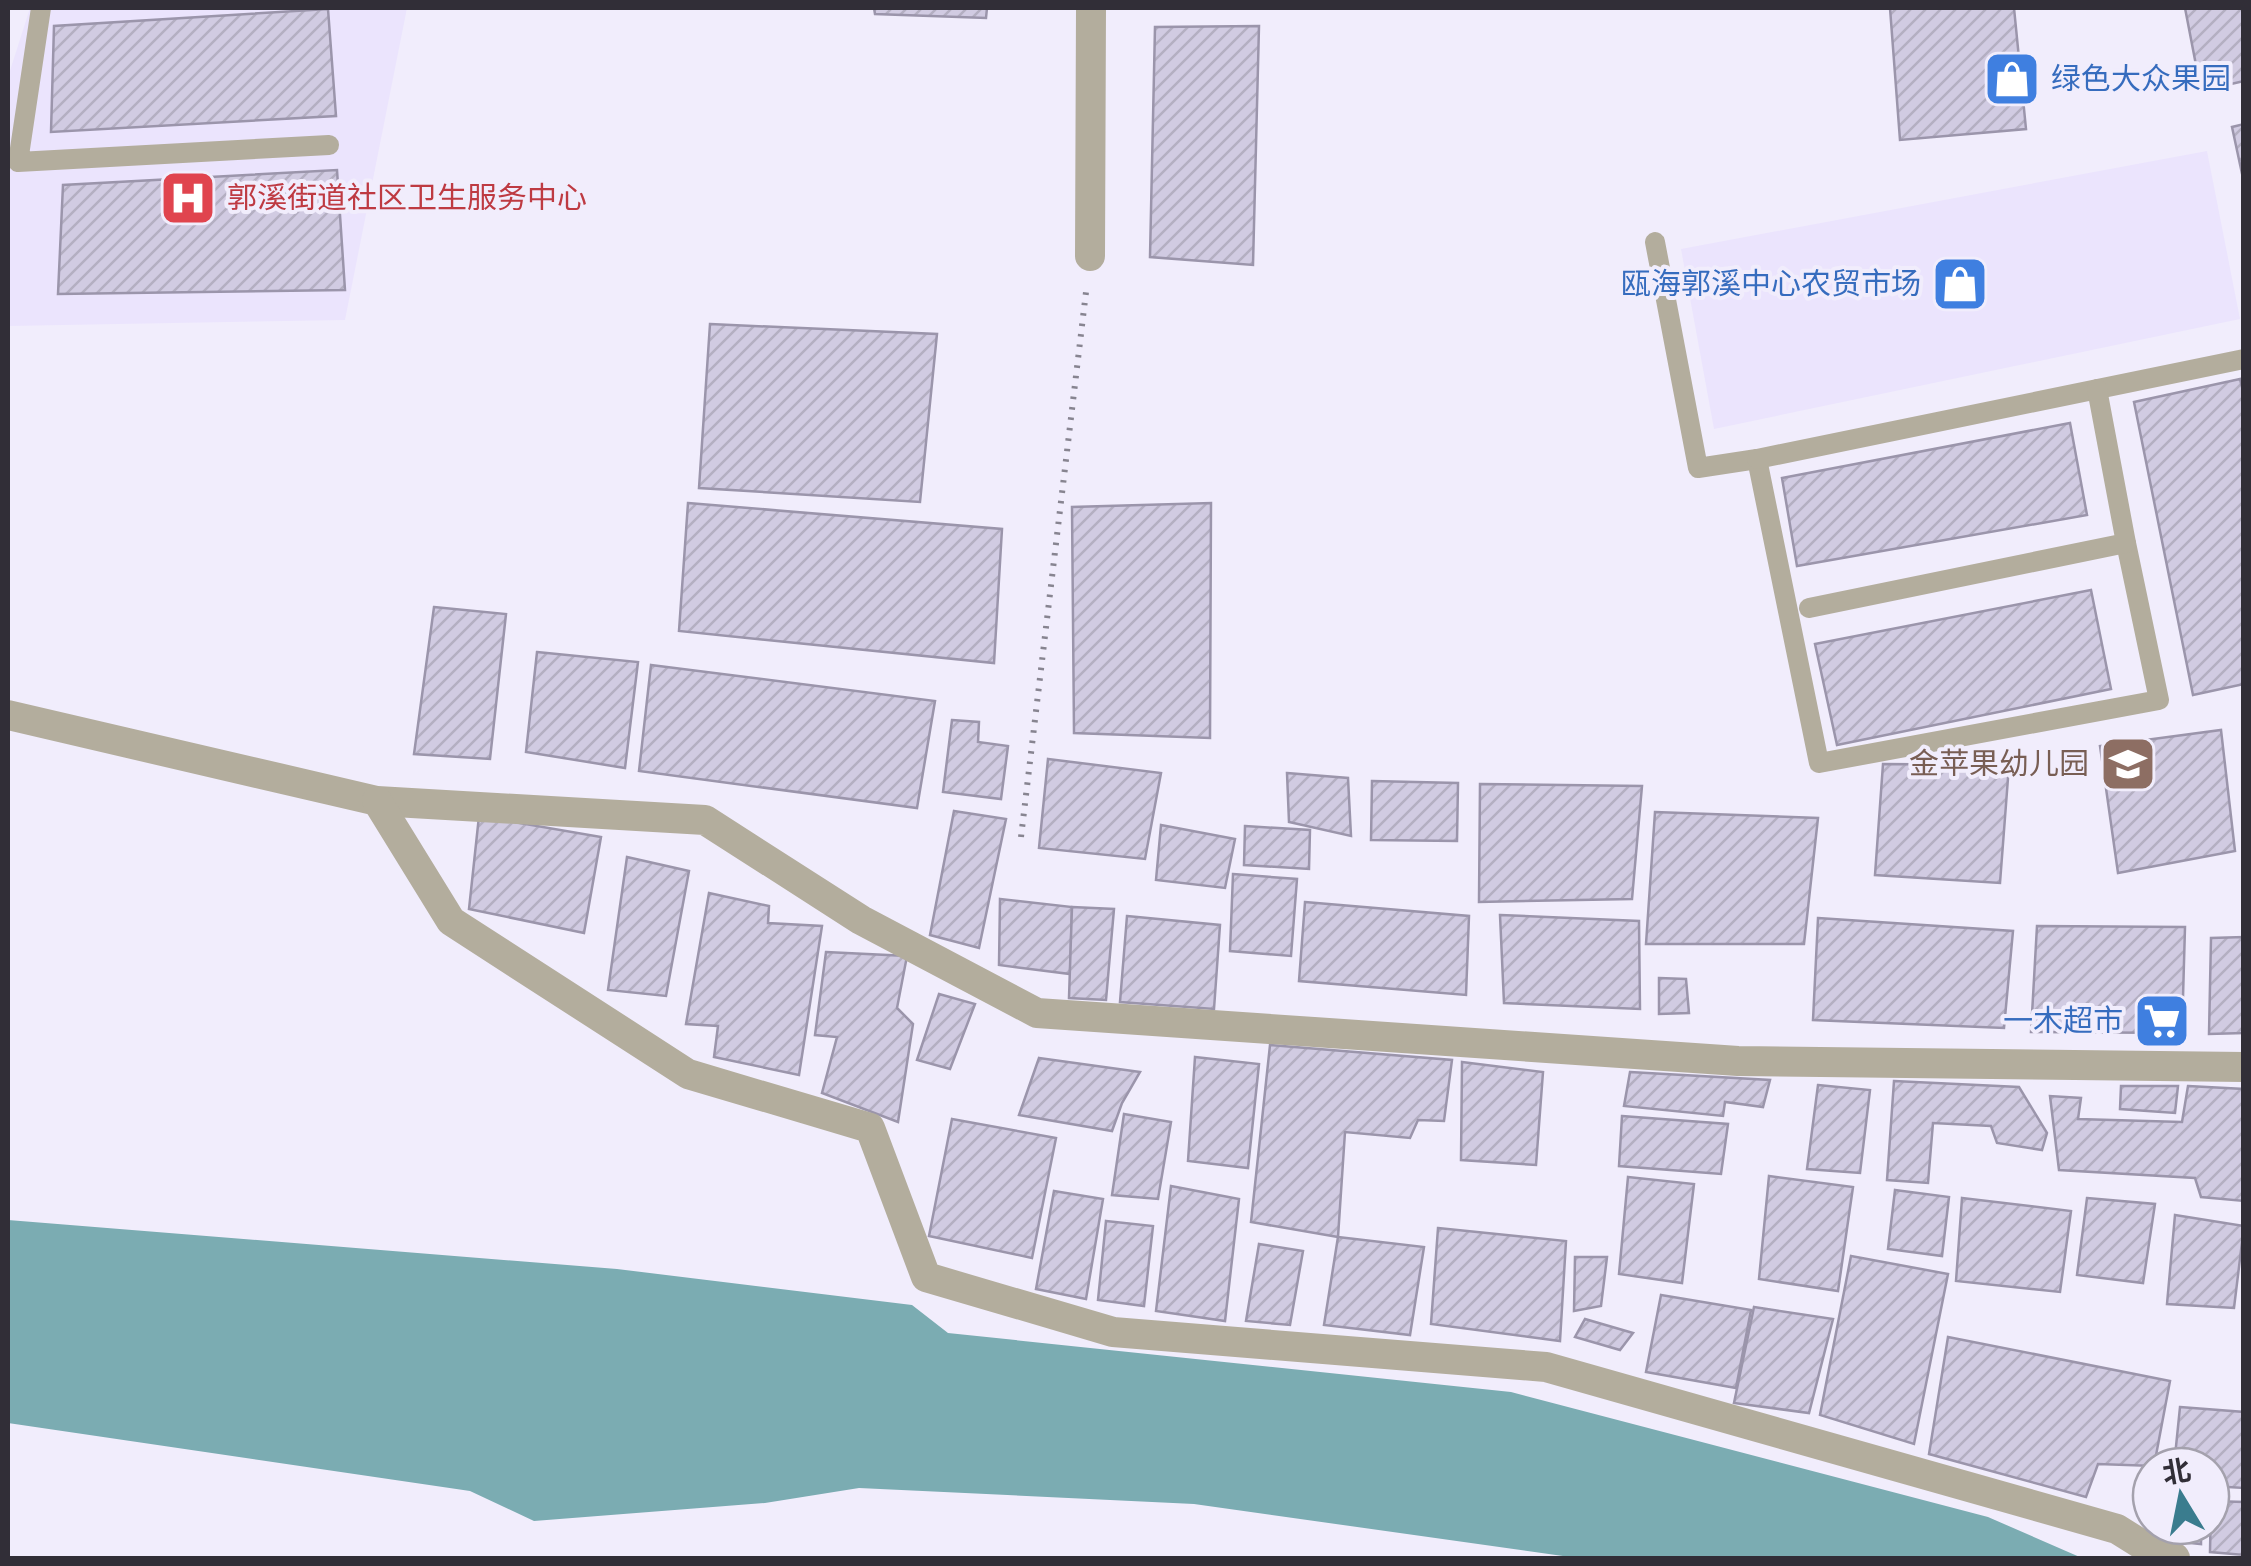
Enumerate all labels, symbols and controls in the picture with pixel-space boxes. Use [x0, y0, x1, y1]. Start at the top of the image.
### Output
shop icon: 绿色大众果园 [1982, 49, 2042, 109]
place label: 绿色大众果园 [2051, 57, 2231, 100]
hospital icon: 郭溪街道社区卫生服务中心 [158, 168, 218, 228]
place label: 郭溪街道社区卫生服务中心 [227, 176, 587, 219]
shop icon: 瓯海郭溪中心农贸市场 [1930, 254, 1990, 314]
place label: 瓯海郭溪中心农贸市场 [1621, 262, 1921, 305]
school or university icon: 金苹果幼儿园 [2098, 734, 2158, 794]
place label: 金苹果幼儿园 [1909, 742, 2089, 785]
supermarket icon: 一木超市 [2132, 991, 2192, 1051]
place label: 一木超市 [2003, 999, 2123, 1042]
north arrow [2131, 1446, 2231, 1546]
text: 北 [2160, 1450, 2194, 1494]

